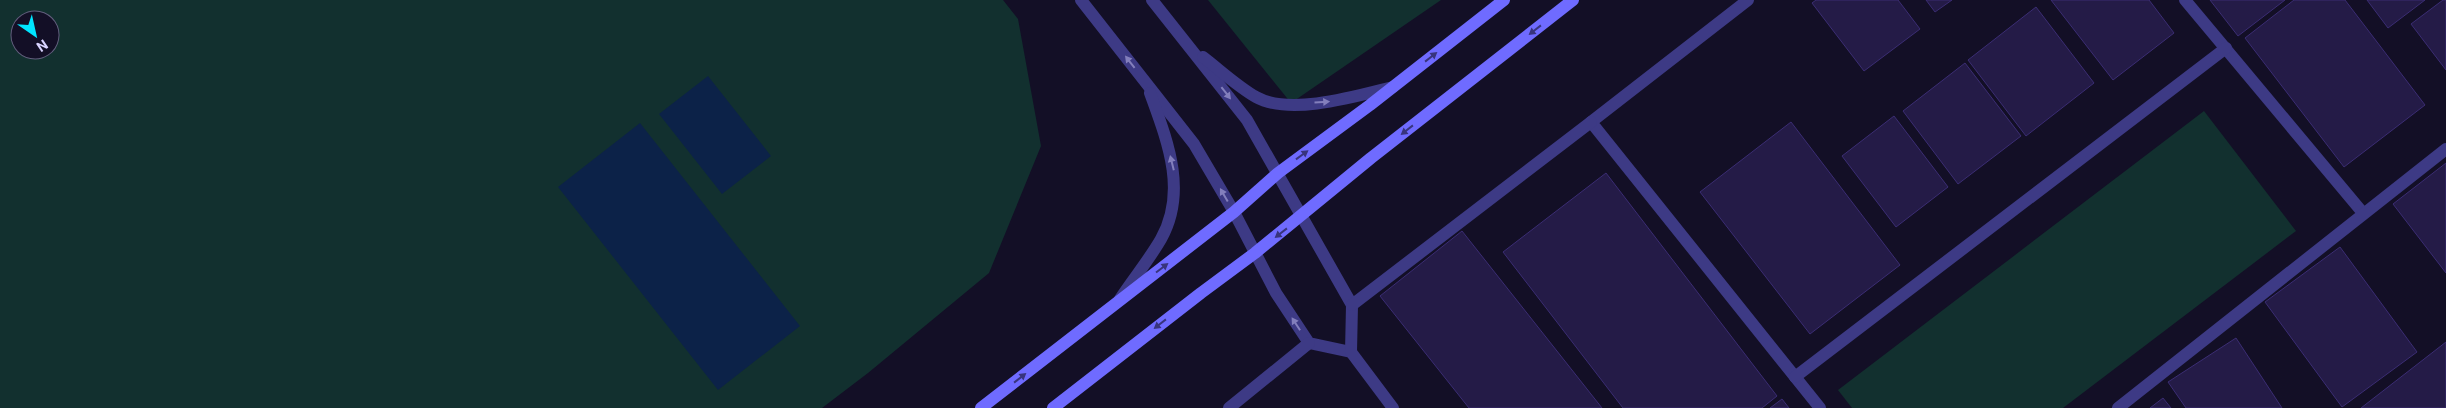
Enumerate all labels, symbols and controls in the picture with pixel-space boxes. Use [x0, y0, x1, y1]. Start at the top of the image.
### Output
north arrow [10, 10, 60, 60]
one-way arrow [1528, 25, 1542, 35]
text: N [34, 36, 51, 55]
one-way arrow [1424, 51, 1437, 62]
one-way arrow [1125, 56, 1136, 69]
one-way arrow [1220, 86, 1231, 99]
one-way arrow [1315, 98, 1331, 106]
one-way arrow [1401, 124, 1414, 135]
one-way arrow [1295, 150, 1309, 160]
one-way arrow [1168, 155, 1176, 171]
one-way arrow [1220, 188, 1229, 201]
one-way arrow [1275, 227, 1288, 238]
one-way arrow [1155, 262, 1168, 273]
one-way arrow [1292, 317, 1301, 330]
one-way arrow [1154, 319, 1167, 330]
one-way arrow [1013, 373, 1027, 383]

